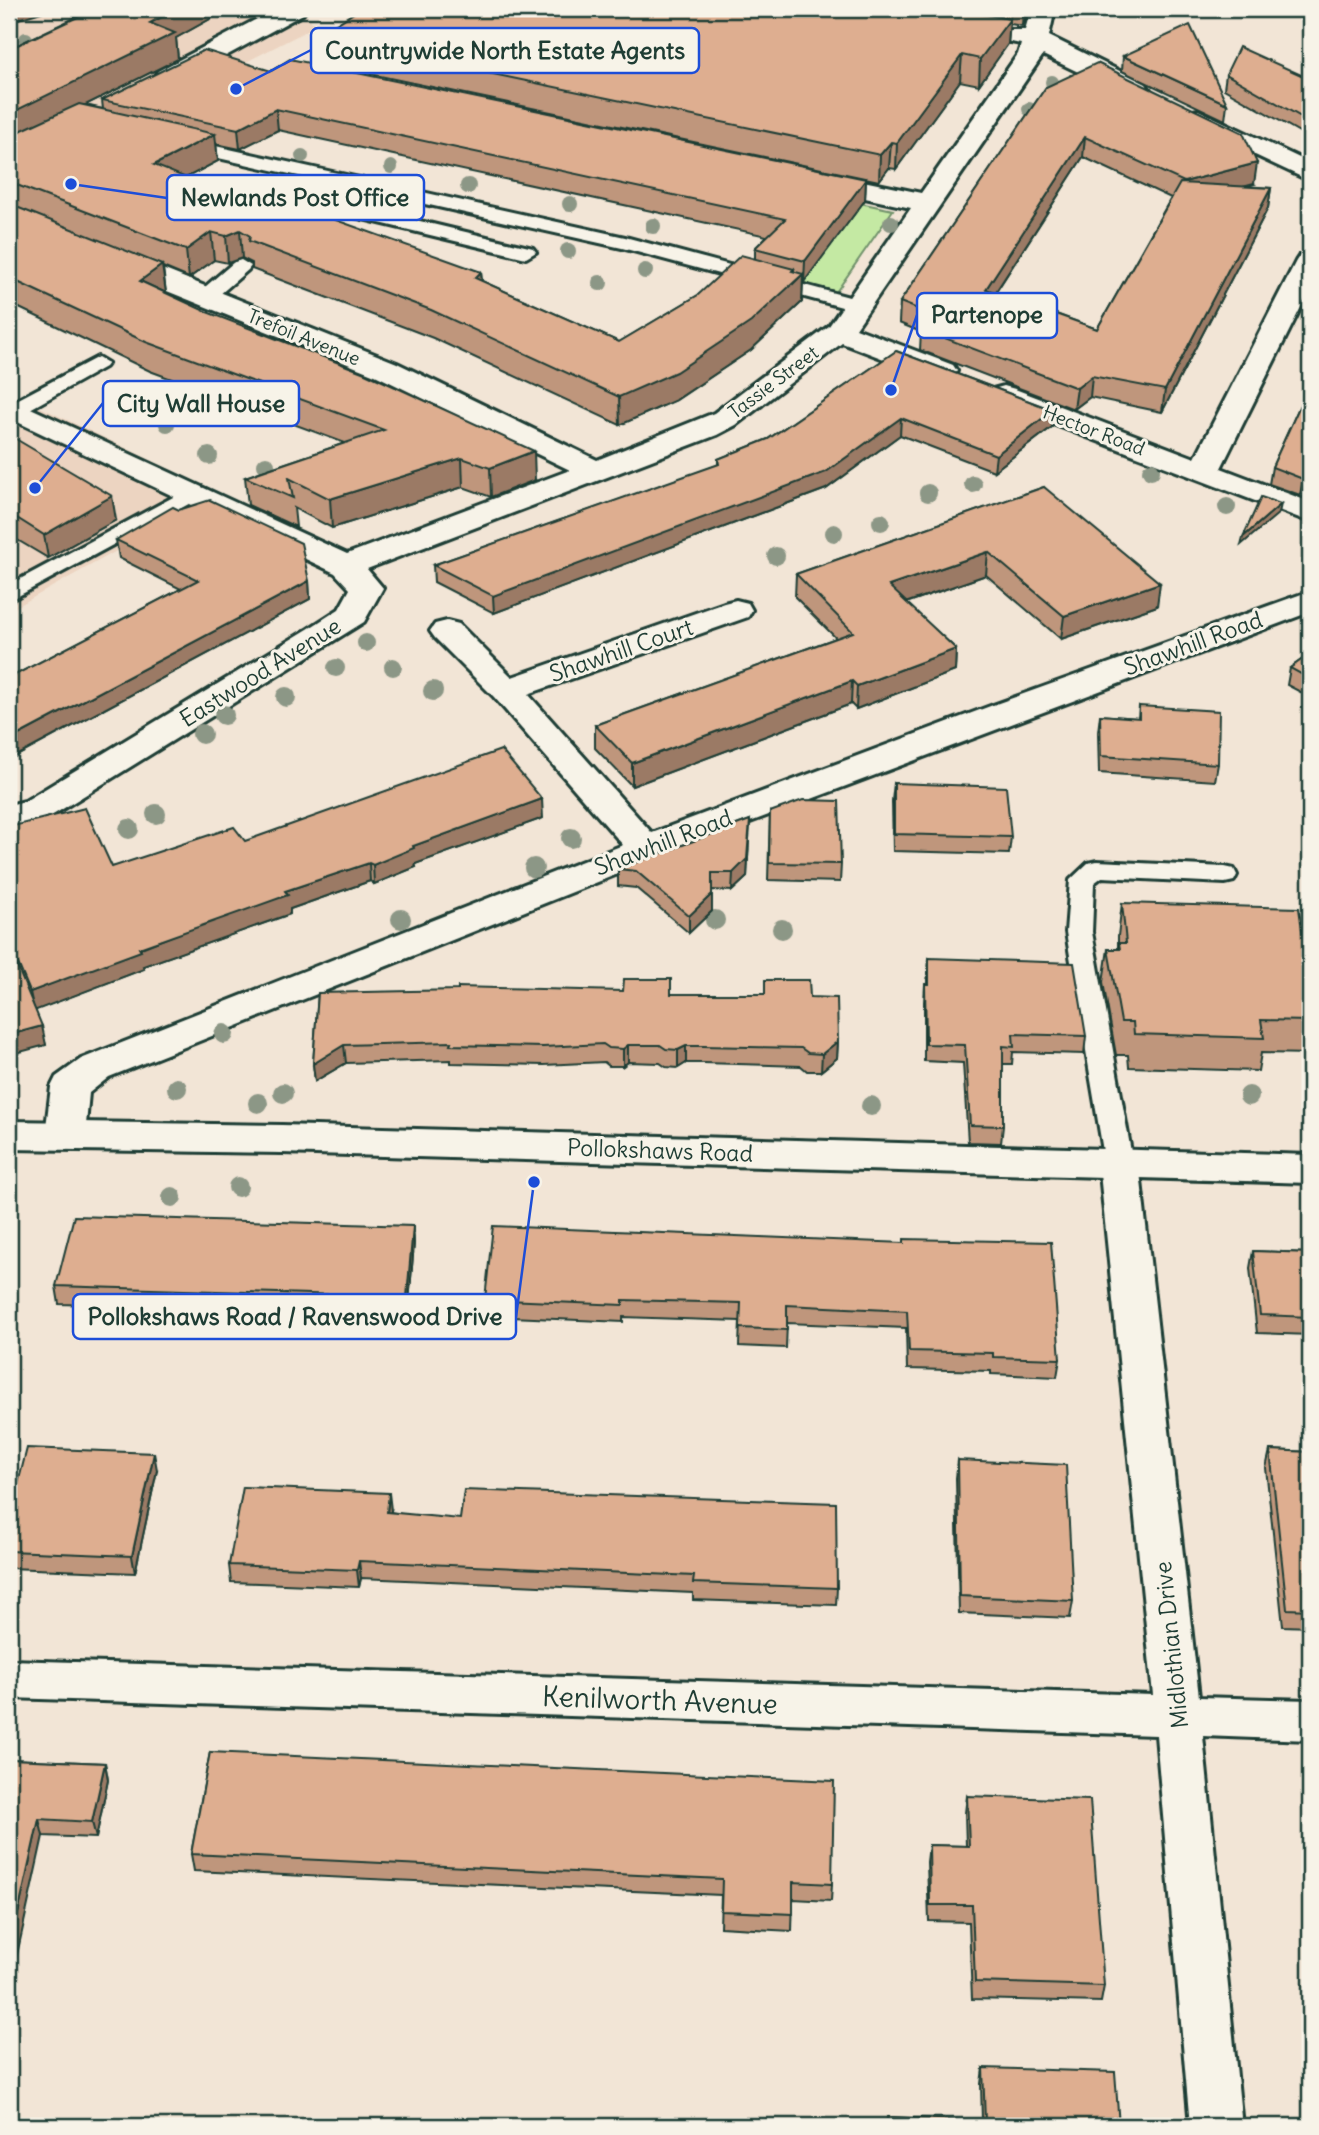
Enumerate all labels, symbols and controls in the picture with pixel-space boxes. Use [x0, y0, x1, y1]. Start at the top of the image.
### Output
callout: Countrywide North Estate Agents [311, 28, 699, 73]
text: Countrywide North Estate Agents [325, 35, 685, 65]
callout: Newlands Post Office [167, 175, 424, 220]
text: Newlands Post Office [181, 182, 409, 212]
callout: Partenope [917, 293, 1057, 338]
text: Partenope [931, 299, 1043, 329]
street label: Trefoil Avenue [244, 303, 364, 371]
street label: Tassie Street [723, 340, 823, 424]
callout: City Wall House [103, 381, 299, 426]
text: City Wall House [117, 388, 285, 418]
street label: Hector Road [1040, 400, 1148, 460]
street label: Shawhill Road [1120, 605, 1266, 681]
street label: Eastwood Avenue [174, 611, 346, 733]
street label: Shawhill Court [545, 612, 697, 688]
street label: Shawhill Road [590, 802, 736, 882]
street label: Pollokshaws Road [567, 1132, 753, 1168]
callout: Pollokshaws Road / Ravenswood Drive [73, 1294, 516, 1339]
text: Pollokshaws Road / Ravenswood Drive [88, 1301, 503, 1331]
street label: Midlothian Drive [1148, 1560, 1194, 1730]
street label: Kenilworth Avenue [542, 1678, 778, 1722]

